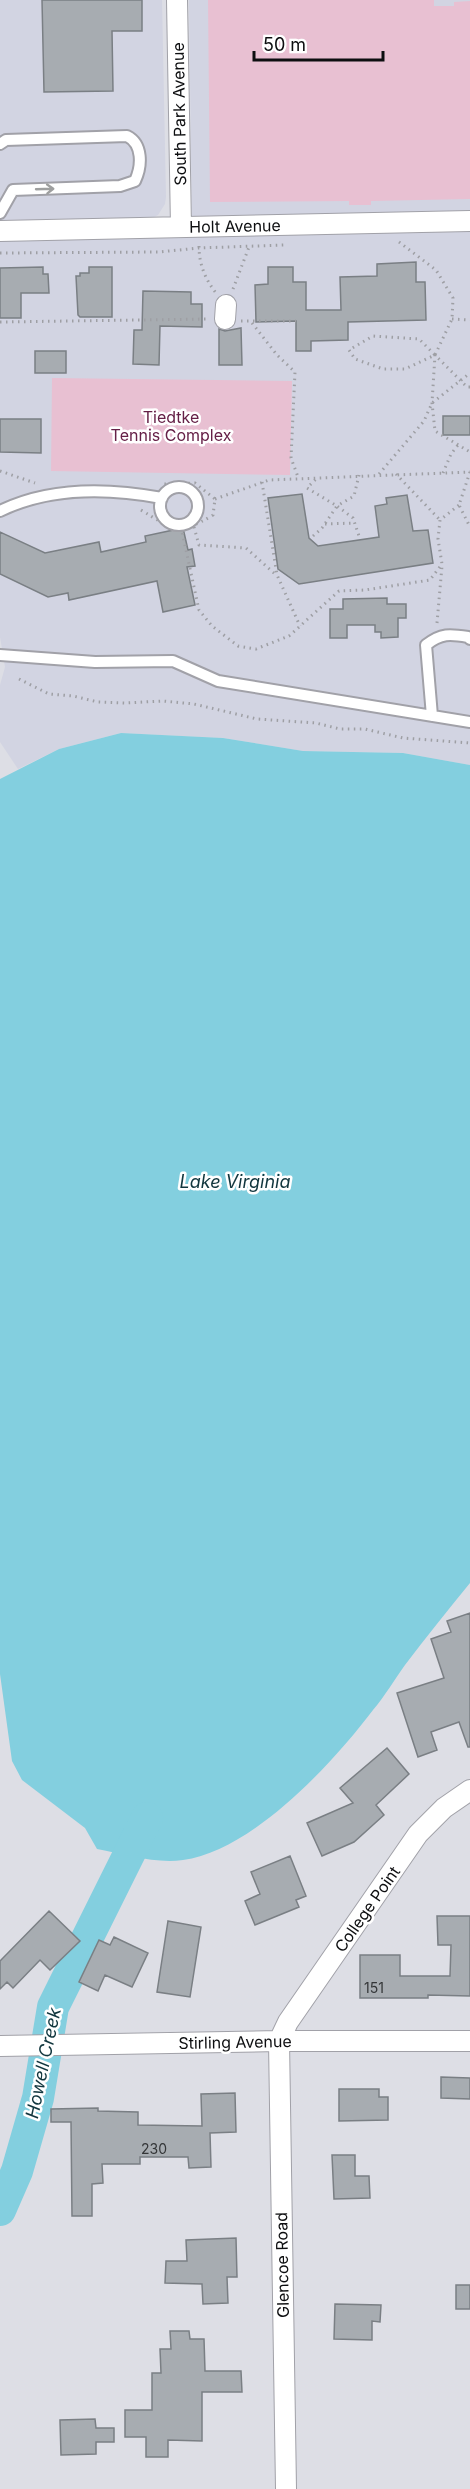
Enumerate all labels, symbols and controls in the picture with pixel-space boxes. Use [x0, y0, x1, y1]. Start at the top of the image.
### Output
scale bar [254, 24, 383, 62]
text: 50 m [263, 34, 306, 55]
street label: South Park Avenue [168, 42, 190, 186]
one-way arrow [35, 183, 55, 194]
street label: Holt Avenue [189, 215, 281, 237]
park label: Tiedtke Tennis Complex [111, 407, 232, 445]
water label: Lake Virginia [180, 1171, 290, 1192]
street label: College Point [330, 1862, 404, 1956]
house number: 151 [364, 1979, 384, 1996]
water label: Howell Creek [21, 2005, 65, 2120]
street label: Stirling Avenue [178, 2031, 292, 2053]
house number: 230 [141, 2140, 167, 2157]
street label: Glencoe Road [271, 2212, 293, 2318]

